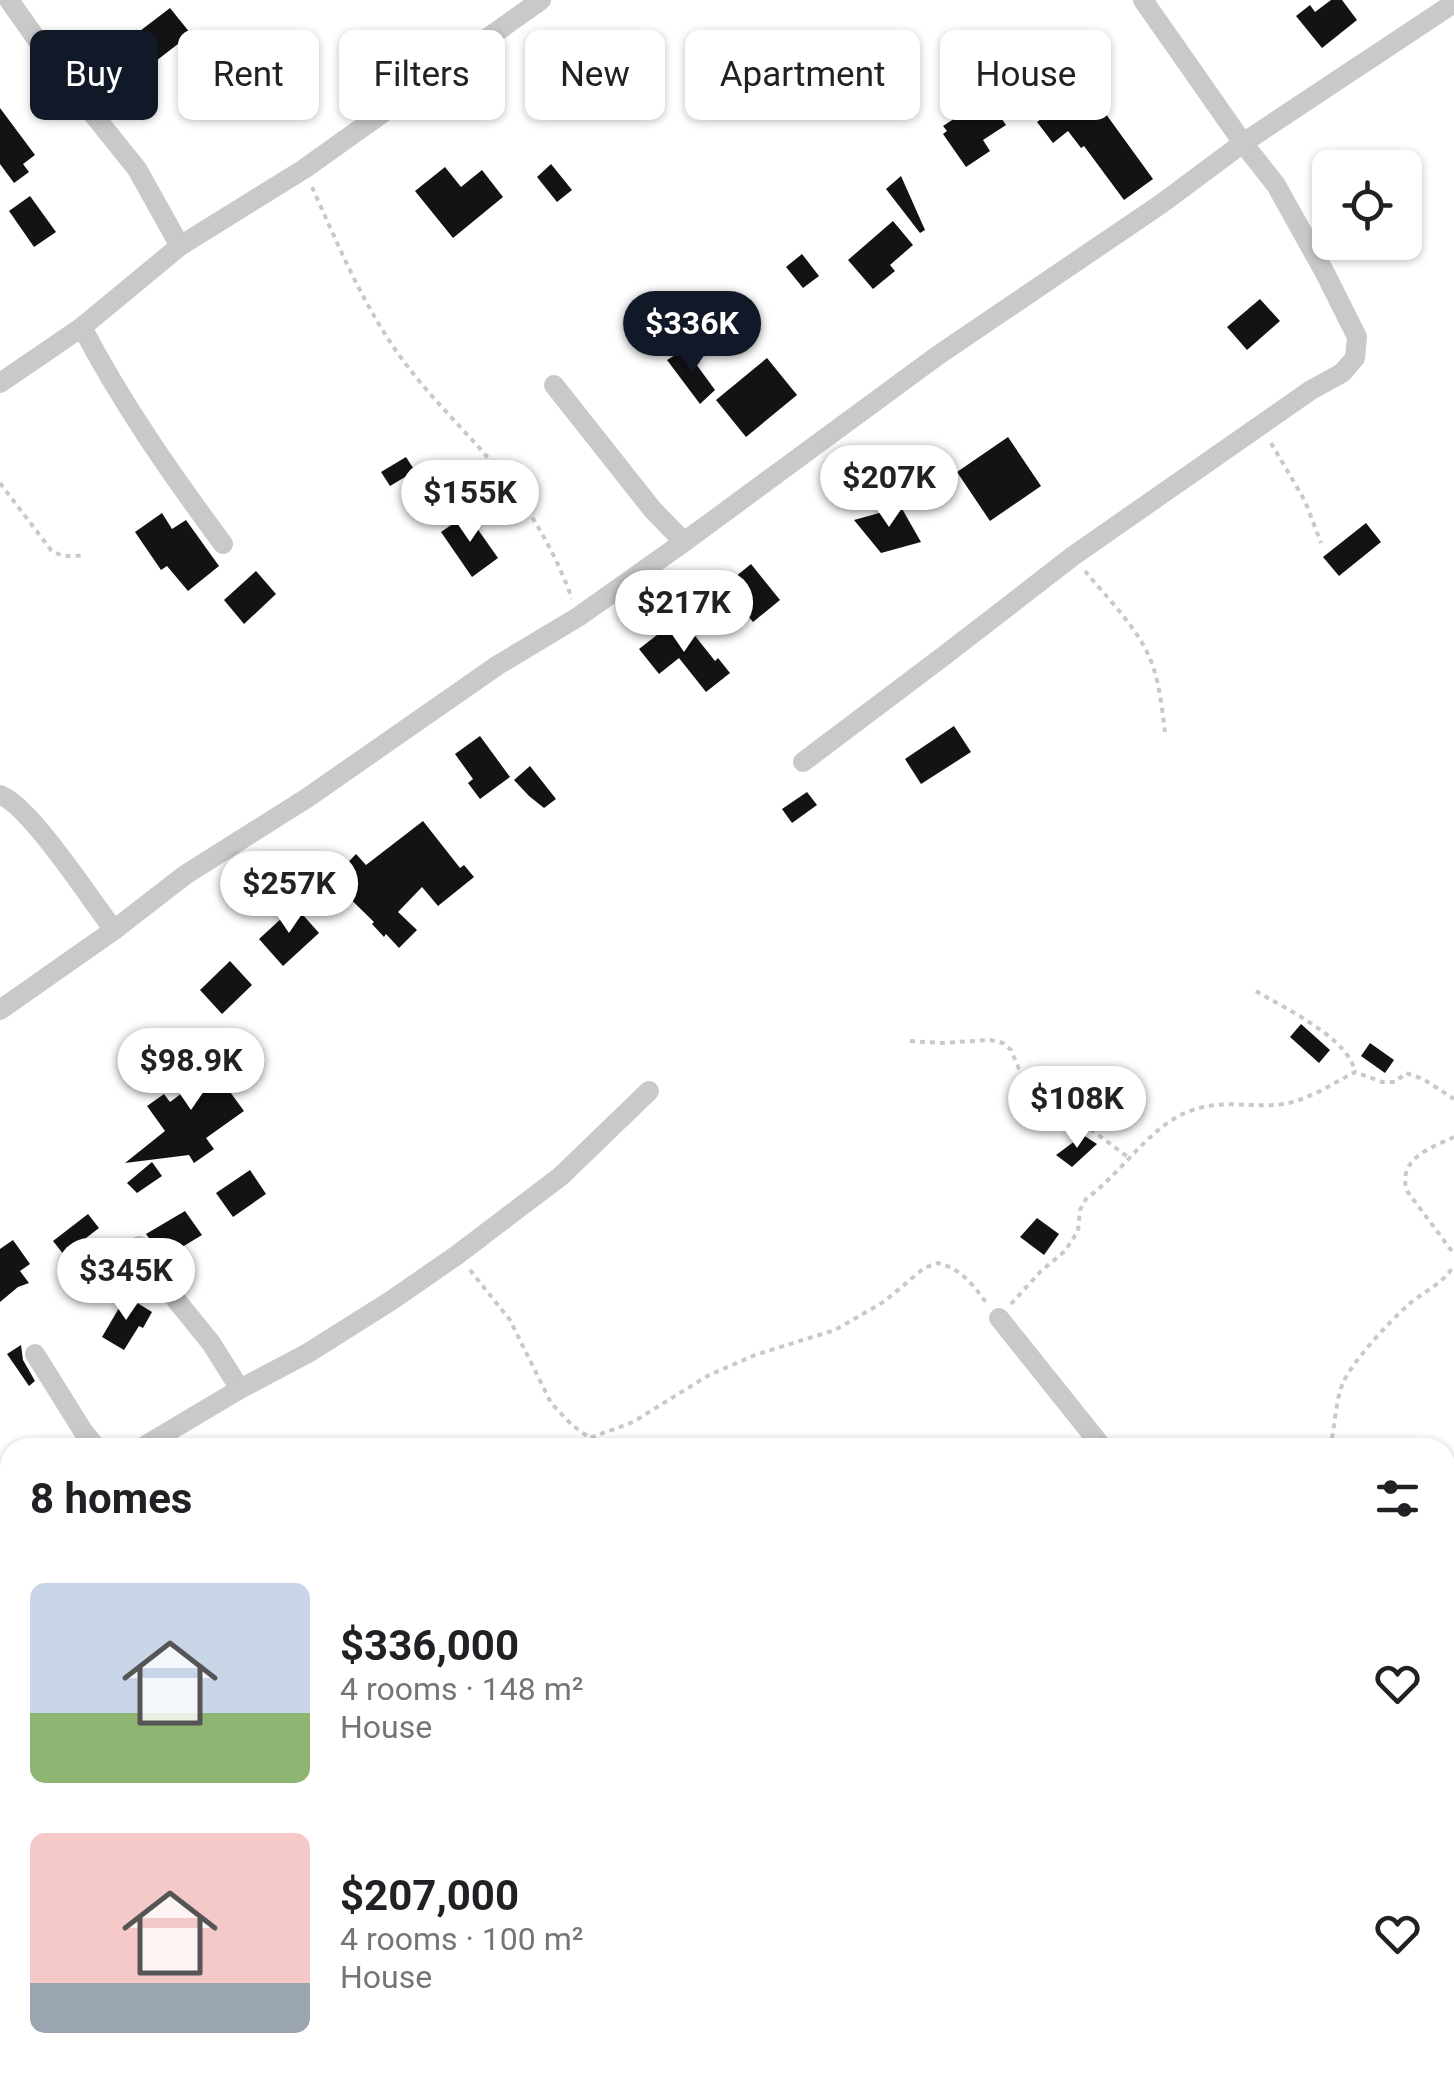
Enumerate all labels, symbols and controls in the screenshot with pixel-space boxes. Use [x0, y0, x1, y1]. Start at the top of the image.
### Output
chip: Buy [30, 30, 158, 120]
chip: Rent [178, 30, 319, 120]
chip: Filters [339, 30, 505, 120]
chip: New [525, 30, 665, 120]
chip: Apartment [685, 30, 920, 120]
chip: House [940, 30, 1111, 120]
map controls [1312, 150, 1422, 260]
button: locate [1312, 150, 1422, 260]
pin: $336K [622, 291, 762, 376]
text: $336K [645, 304, 739, 342]
pin: $207K [819, 445, 959, 530]
text: $207K [842, 458, 936, 496]
pin: $155K [400, 460, 540, 545]
text: $155K [423, 473, 517, 511]
pin: $217K [614, 570, 754, 655]
text: $217K [637, 583, 731, 621]
pin: $257K [219, 851, 359, 936]
text: $257K [242, 864, 336, 902]
pin: $98.9K [110, 1028, 272, 1113]
text: $98.9K [139, 1041, 243, 1079]
pin: $108K [1007, 1066, 1147, 1151]
text: $108K [1030, 1079, 1124, 1117]
pin: $345K [56, 1238, 196, 1323]
text: $345K [79, 1251, 173, 1289]
icon: filters [1370, 1471, 1425, 1526]
text: 8 homes [30, 1474, 192, 1523]
text: $336,000 [340, 1621, 519, 1670]
icon: home [110, 1623, 230, 1743]
icon: heart [1370, 1656, 1425, 1711]
text: 4 rooms · 148 m² [340, 1670, 583, 1708]
text: House [340, 1708, 432, 1746]
text: $207,000 [340, 1871, 519, 1920]
icon: home [110, 1873, 230, 1993]
icon: heart [1370, 1906, 1425, 1961]
text: 4 rooms · 100 m² [340, 1920, 583, 1958]
text: House [340, 1958, 432, 1996]

